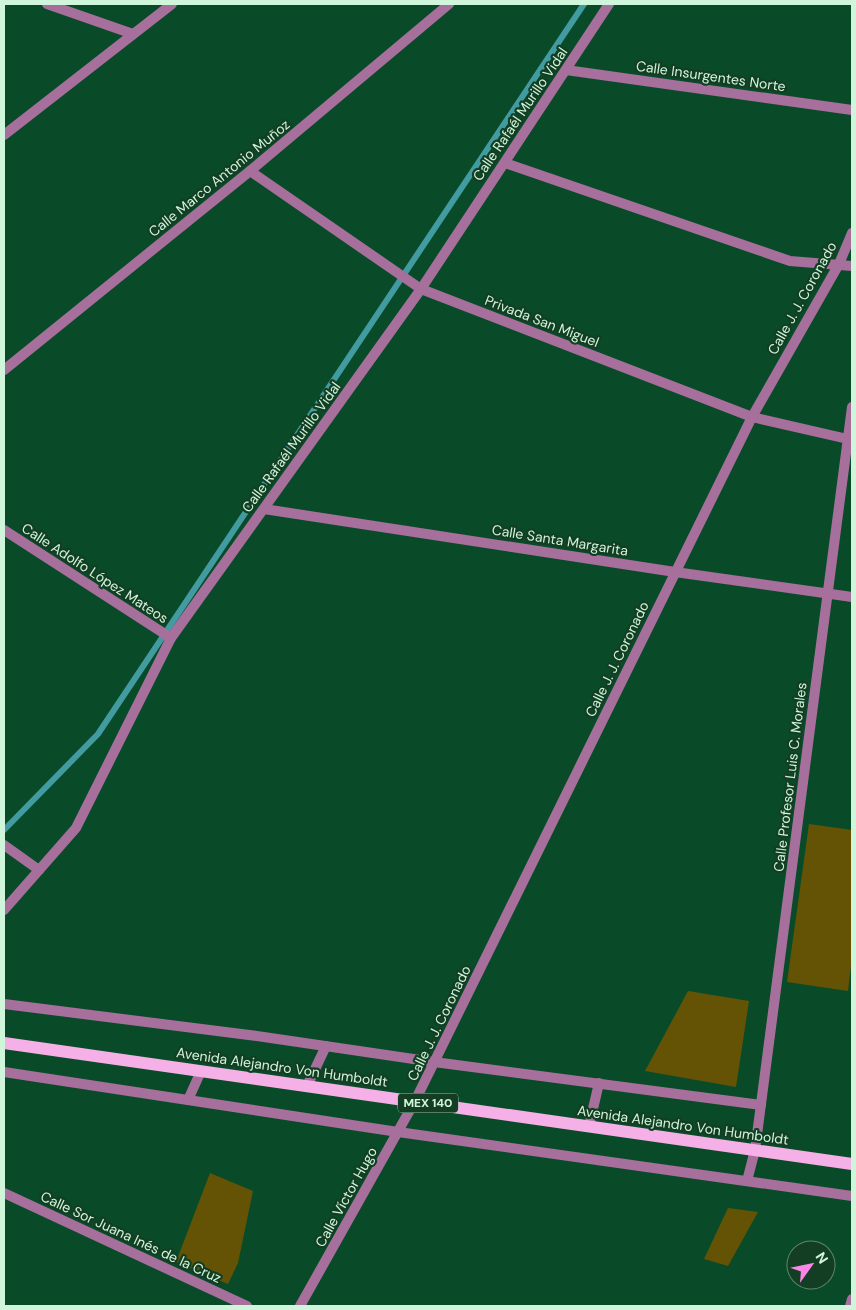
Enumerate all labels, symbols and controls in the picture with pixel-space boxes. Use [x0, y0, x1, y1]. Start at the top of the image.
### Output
street label: Calle Rafaél Murillo Vidal [469, 44, 571, 184]
street label: Calle Insurgentes Norte [635, 57, 787, 95]
street label: Calle Marco Antonio Muñoz [145, 115, 293, 241]
street label: Calle J. J. Coronado [764, 238, 840, 358]
street label: Privada San Miguel [482, 291, 602, 351]
street label: Calle Rafaél Murillo Vidal [238, 378, 344, 516]
street label: Calle Adolfo López Mateos [18, 519, 172, 627]
street label: Calle Santa Margarita [491, 520, 629, 560]
street label: Calle J. J. Coronado [581, 598, 653, 720]
street label: Calle Profesor Luis C. Morales [769, 681, 811, 873]
street label: Calle J. J. Coronado [403, 962, 475, 1084]
street label: Avenida Alejandro Von Humboldt [175, 1043, 389, 1091]
road number: MEX 140 [398, 1094, 458, 1112]
street label: Avenida Alejandro Von Humboldt [576, 1101, 790, 1149]
street label: Calle Víctor Hugo [311, 1144, 381, 1250]
street label: Calle Sor Juana Inés de la Cruz [38, 1187, 224, 1287]
north arrow [786, 1240, 836, 1290]
text: N [812, 1249, 832, 1267]

